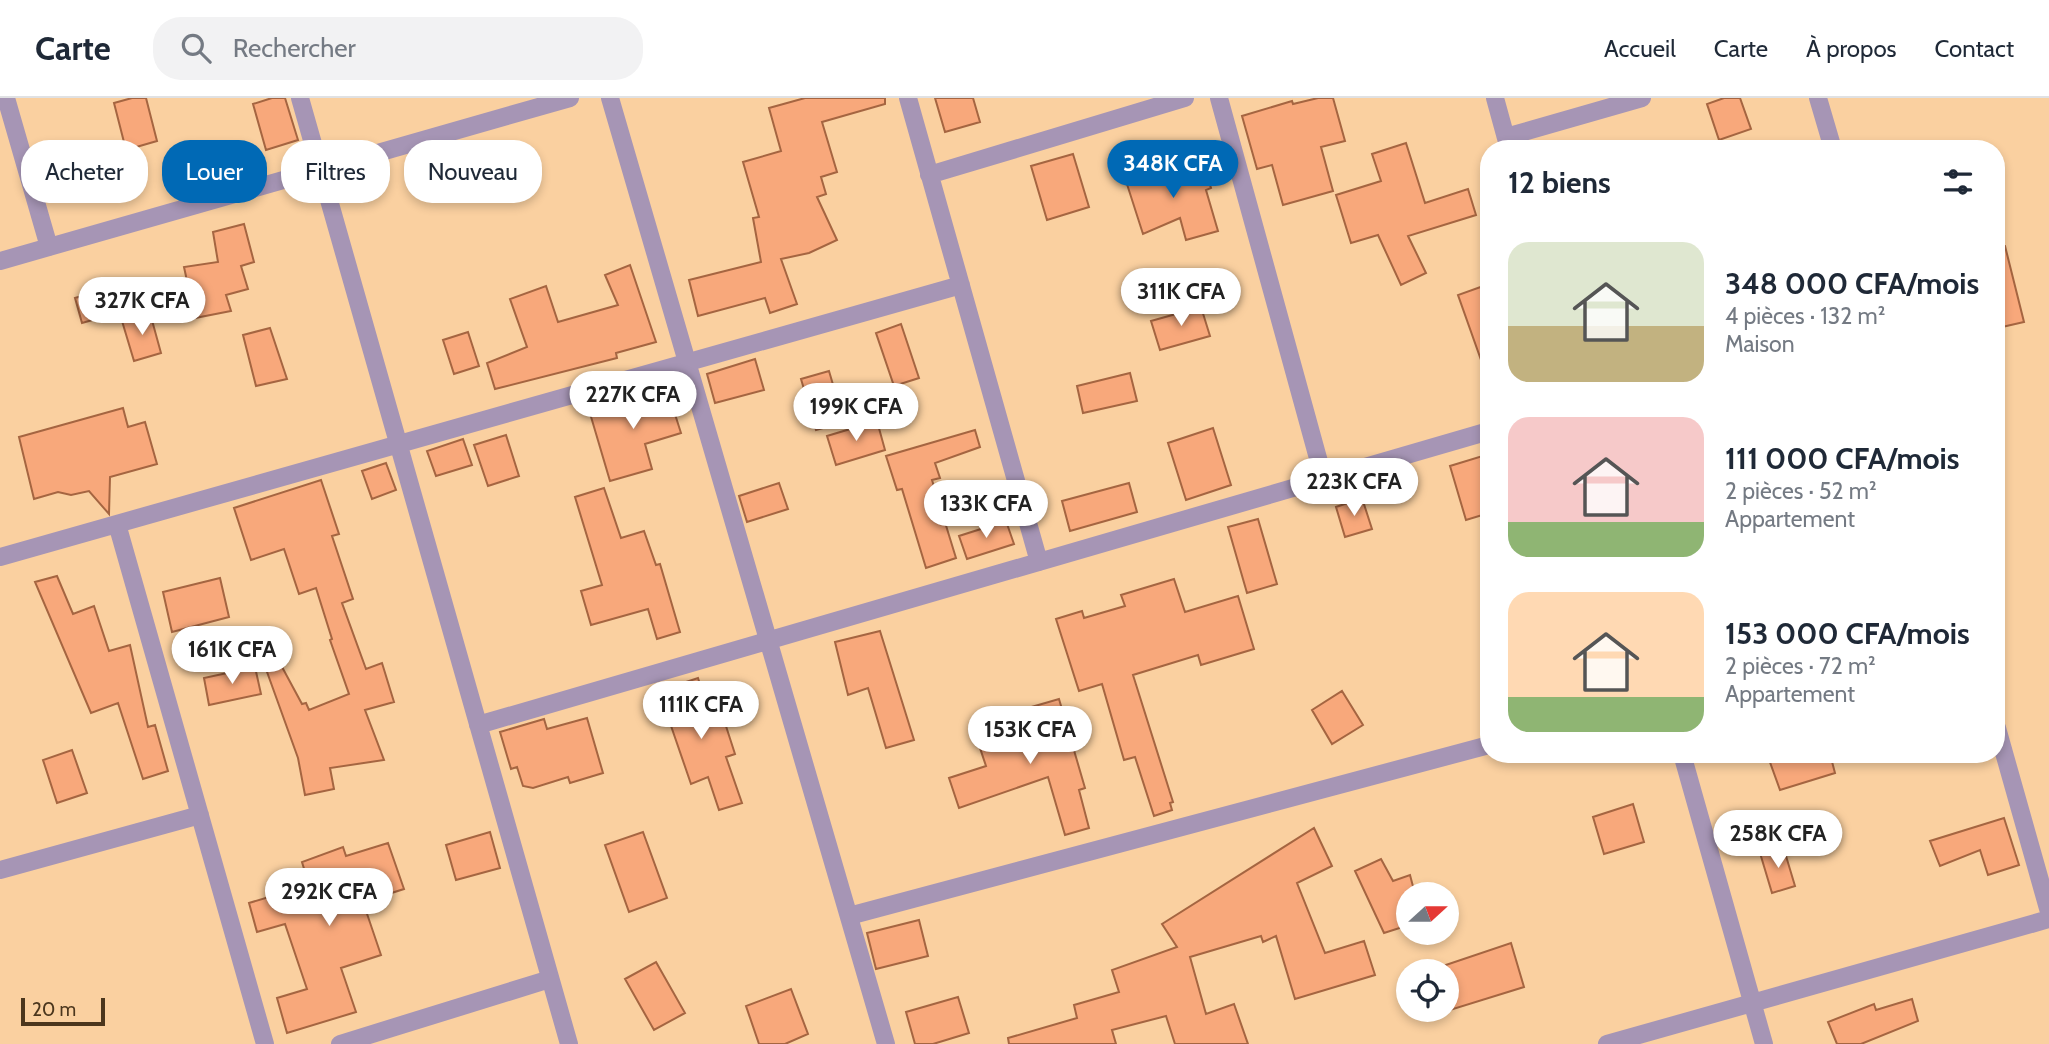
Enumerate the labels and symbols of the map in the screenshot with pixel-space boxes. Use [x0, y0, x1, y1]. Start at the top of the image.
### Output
pin: 348K CFA [1101, 140, 1245, 200]
pin: 311K CFA [1109, 268, 1253, 328]
pin: 327K CFA [70, 278, 214, 337]
pin: 227K CFA [561, 372, 705, 431]
pin: 199K CFA [784, 384, 928, 443]
pin: 223K CFA [1282, 458, 1426, 518]
pin: 133K CFA [914, 480, 1058, 540]
pin: 161K CFA [160, 626, 304, 686]
pin: 111K CFA [629, 682, 773, 741]
pin: 153K CFA [958, 706, 1102, 766]
pin: 258K CFA [1706, 810, 1850, 870]
pin: 292K CFA [257, 868, 401, 928]
north arrow [1396, 882, 1460, 945]
scale bar [21, 995, 105, 1027]

